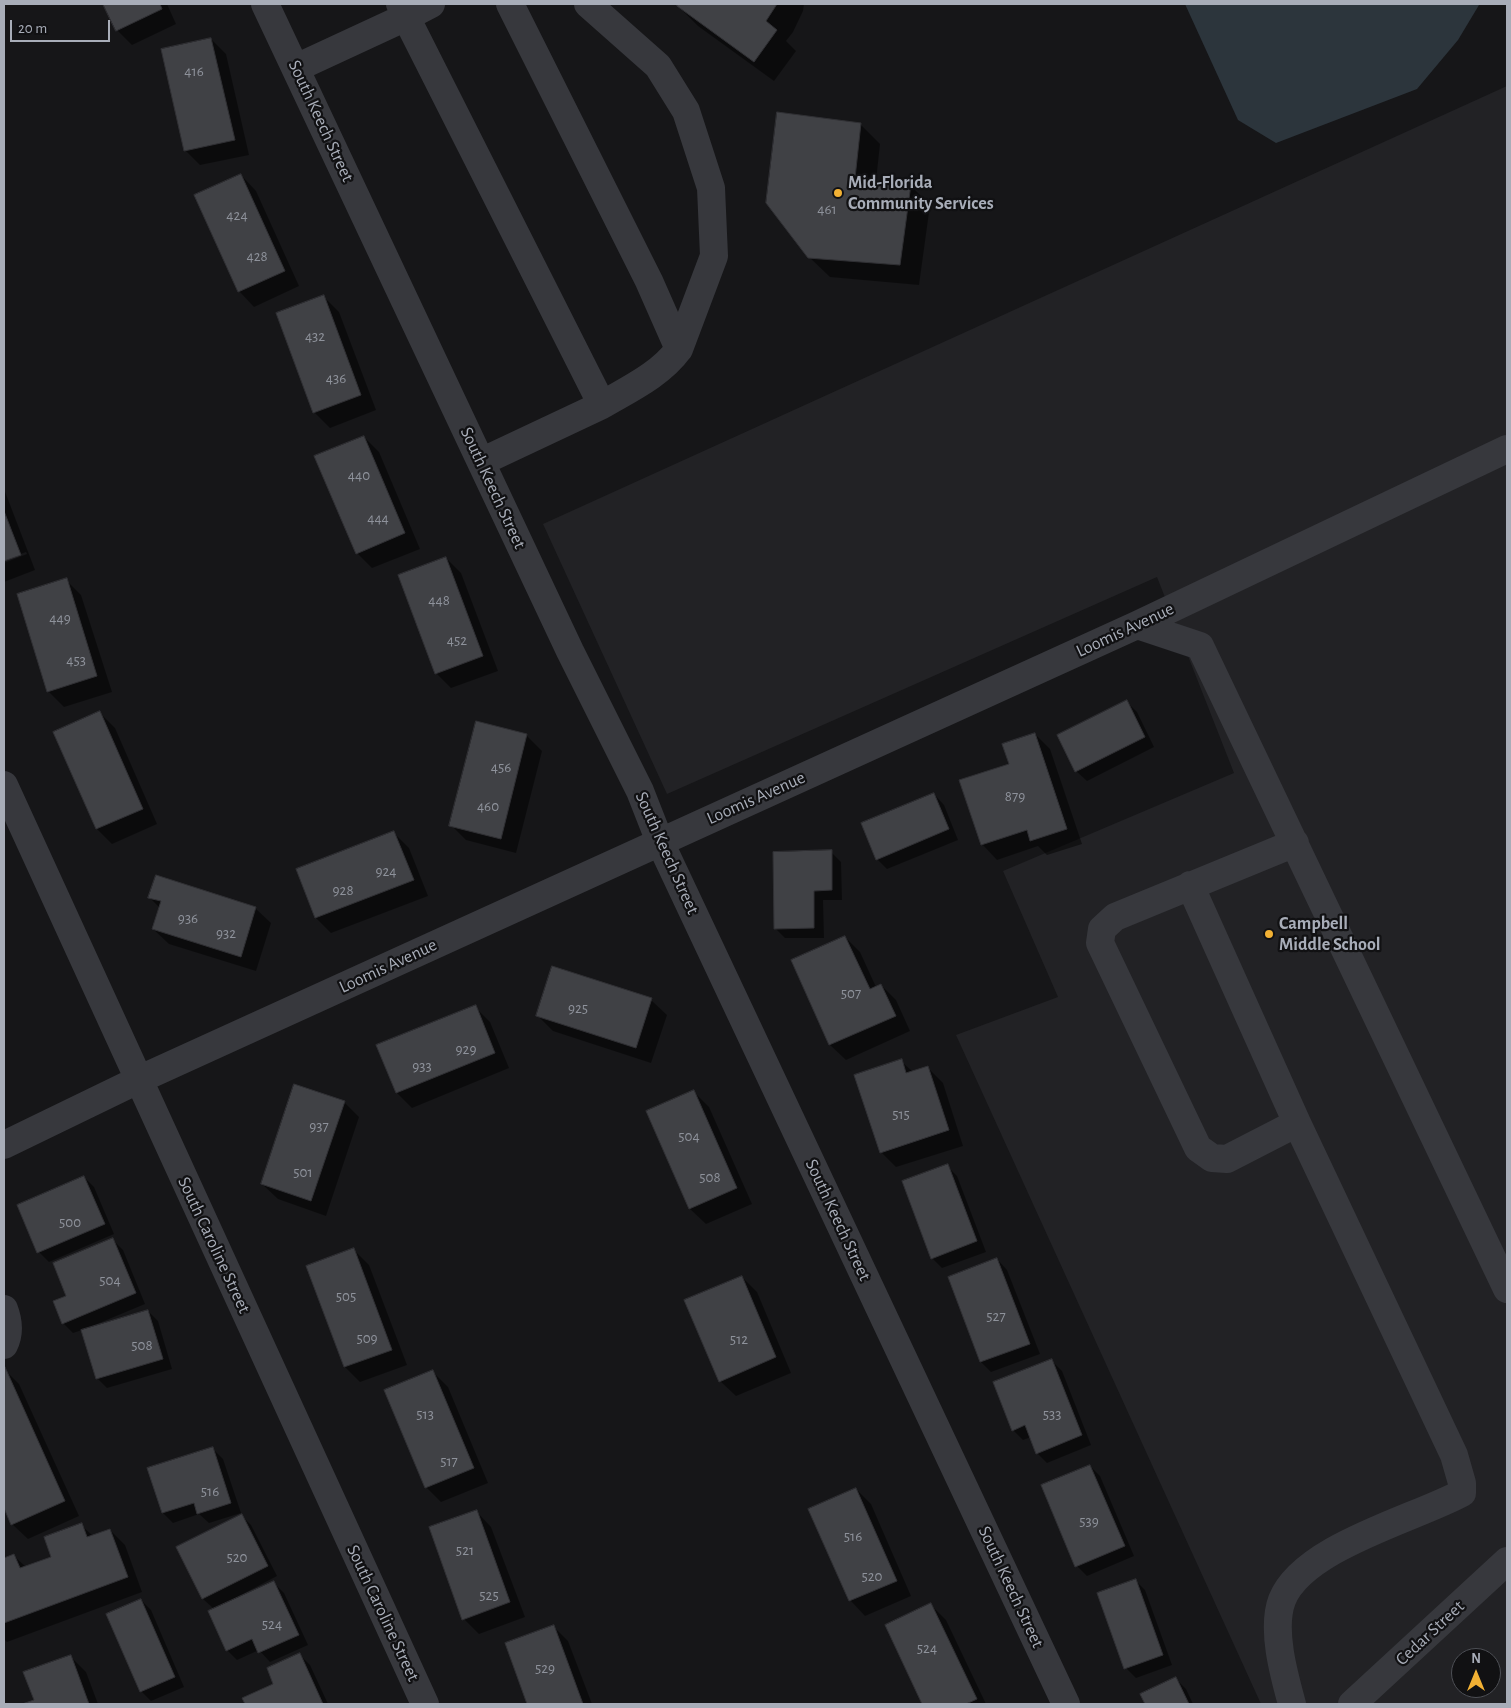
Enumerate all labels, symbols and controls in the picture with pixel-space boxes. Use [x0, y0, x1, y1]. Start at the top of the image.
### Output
scale bar [12, 10, 112, 42]
text: 20 m [18, 21, 47, 36]
street label: South Keech Street [283, 57, 359, 185]
house number: 416 [184, 62, 204, 80]
place label: Mid-Florida Community Services [848, 172, 994, 214]
marker: Mid-Florida Community Services [832, 187, 844, 199]
house number: 461 [817, 200, 837, 218]
house number: 424 [226, 206, 248, 224]
house number: 428 [246, 247, 268, 265]
house number: 432 [305, 327, 325, 345]
house number: 436 [326, 369, 346, 387]
street label: South Keech Street [455, 424, 531, 552]
house number: 440 [348, 466, 370, 484]
house number: 444 [367, 509, 389, 527]
house number: 448 [428, 591, 450, 609]
street label: Loomis Avenue [1073, 598, 1177, 662]
house number: 449 [49, 609, 71, 627]
house number: 452 [447, 631, 467, 649]
house number: 453 [66, 651, 86, 669]
house number: 456 [491, 758, 511, 776]
street label: Loomis Avenue [703, 767, 809, 829]
house number: 879 [1005, 787, 1025, 805]
street label: South Keech Street [630, 788, 704, 918]
house number: 460 [477, 797, 499, 815]
house number: 924 [375, 862, 397, 880]
house number: 928 [333, 881, 353, 899]
house number: 936 [178, 909, 198, 927]
place label: Campbell Middle School [1279, 913, 1381, 956]
house number: 932 [216, 924, 236, 942]
marker: Campbell Middle School [1263, 928, 1275, 940]
street label: Loomis Avenue [336, 934, 440, 998]
house number: 507 [841, 984, 861, 1002]
house number: 925 [568, 999, 588, 1017]
house number: 929 [456, 1040, 476, 1058]
house number: 933 [412, 1057, 432, 1075]
house number: 515 [892, 1105, 910, 1123]
house number: 937 [309, 1117, 329, 1135]
house number: 504 [678, 1127, 700, 1145]
street label: South Keech Street [800, 1156, 876, 1284]
house number: 501 [293, 1163, 313, 1181]
house number: 508 [699, 1168, 721, 1186]
street label: South Caroline Street [173, 1173, 255, 1317]
house number: 500 [59, 1213, 81, 1231]
house number: 504 [99, 1271, 121, 1289]
house number: 505 [336, 1287, 356, 1305]
house number: 527 [986, 1307, 1006, 1325]
house number: 509 [356, 1329, 378, 1347]
house number: 512 [730, 1330, 748, 1348]
house number: 508 [131, 1336, 153, 1354]
house number: 513 [416, 1405, 434, 1423]
house number: 533 [1043, 1405, 1061, 1423]
house number: 517 [440, 1452, 458, 1470]
house number: 516 [201, 1482, 219, 1500]
house number: 539 [1079, 1512, 1099, 1530]
street label: South Keech Street [973, 1523, 1049, 1651]
house number: 516 [844, 1527, 862, 1545]
street label: South Caroline Street [342, 1541, 424, 1685]
house number: 521 [456, 1541, 474, 1559]
house number: 520 [226, 1548, 248, 1566]
house number: 520 [861, 1567, 883, 1585]
house number: 525 [479, 1586, 499, 1604]
street label: Cedar Street [1391, 1596, 1469, 1670]
house number: 524 [262, 1615, 282, 1633]
house number: 524 [917, 1639, 937, 1657]
north arrow [1451, 1648, 1501, 1698]
text: N [1471, 1652, 1481, 1666]
house number: 529 [535, 1659, 555, 1677]

